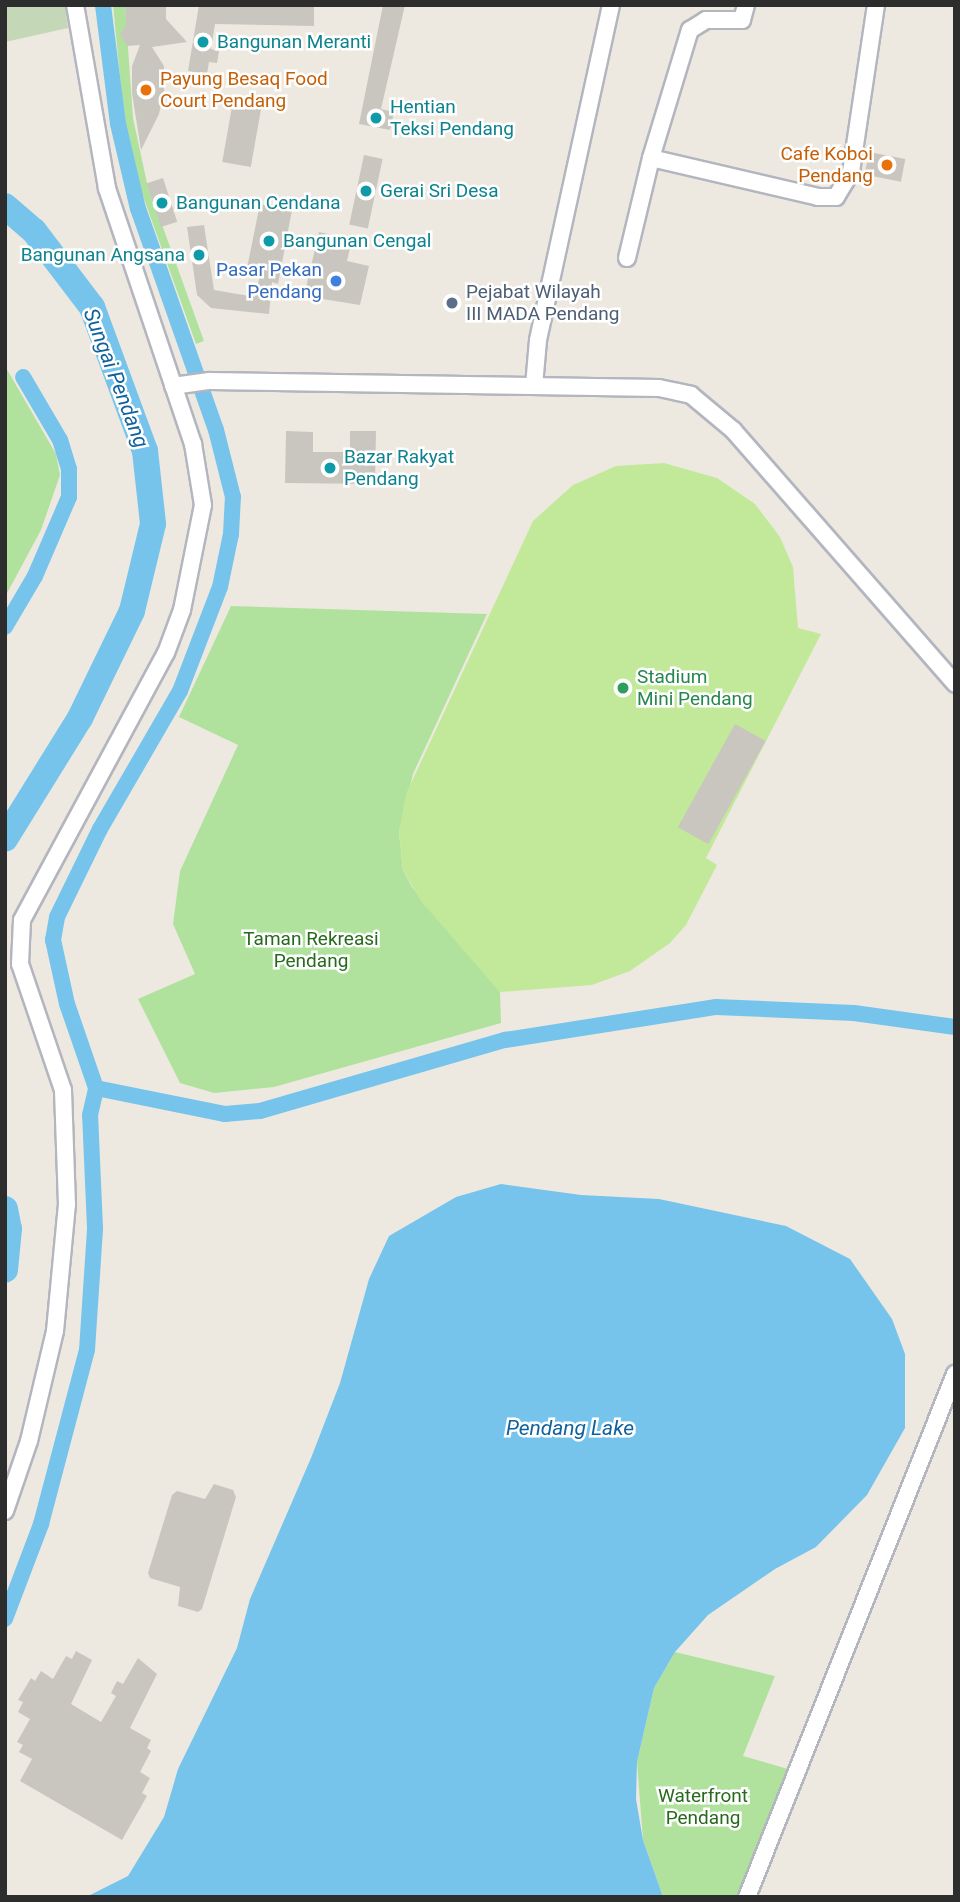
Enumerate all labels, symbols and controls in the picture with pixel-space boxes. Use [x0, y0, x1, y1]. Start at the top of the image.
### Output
place label: Bangunan Meranti [217, 31, 371, 53]
marker: Bangunan Meranti [195, 34, 211, 50]
place label: Payung Besaq Food Court Pendang [160, 68, 328, 112]
marker: Payung Besaq Food Court Pendang [138, 82, 154, 98]
place label: Hentian Teksi Pendang [390, 96, 514, 140]
marker: Hentian Teksi Pendang [368, 110, 384, 126]
place label: Cafe Koboi Pendang [780, 143, 873, 187]
marker: Cafe Koboi Pendang [879, 157, 895, 173]
place label: Gerai Sri Desa [380, 180, 498, 202]
marker: Gerai Sri Desa [358, 183, 374, 199]
place label: Bangunan Cendana [176, 192, 341, 214]
marker: Bangunan Cendana [154, 195, 170, 211]
place label: Bangunan Cengal [283, 230, 431, 252]
marker: Bangunan Cengal [261, 233, 277, 249]
place label: Bangunan Angsana [21, 244, 185, 266]
marker: Bangunan Angsana [191, 247, 207, 263]
place label: Pasar Pekan Pendang [216, 259, 322, 303]
marker: Pasar Pekan Pendang [328, 273, 344, 289]
place label: Pejabat Wilayah III MADA Pendang [466, 281, 619, 325]
marker: Pejabat Wilayah III MADA Pendang [444, 295, 460, 311]
water label: Sungai Pendang [78, 305, 154, 451]
place label: Bazar Rakyat Pendang [344, 446, 454, 490]
marker: Bazar Rakyat Pendang [322, 460, 338, 476]
place label: Stadium Mini Pendang [637, 666, 753, 710]
marker: Stadium Mini Pendang [615, 680, 631, 696]
park label: Taman Rekreasi Pendang [243, 928, 379, 972]
water label: Pendang Lake [506, 1415, 634, 1441]
park label: Waterfront Pendang [658, 1785, 748, 1829]

